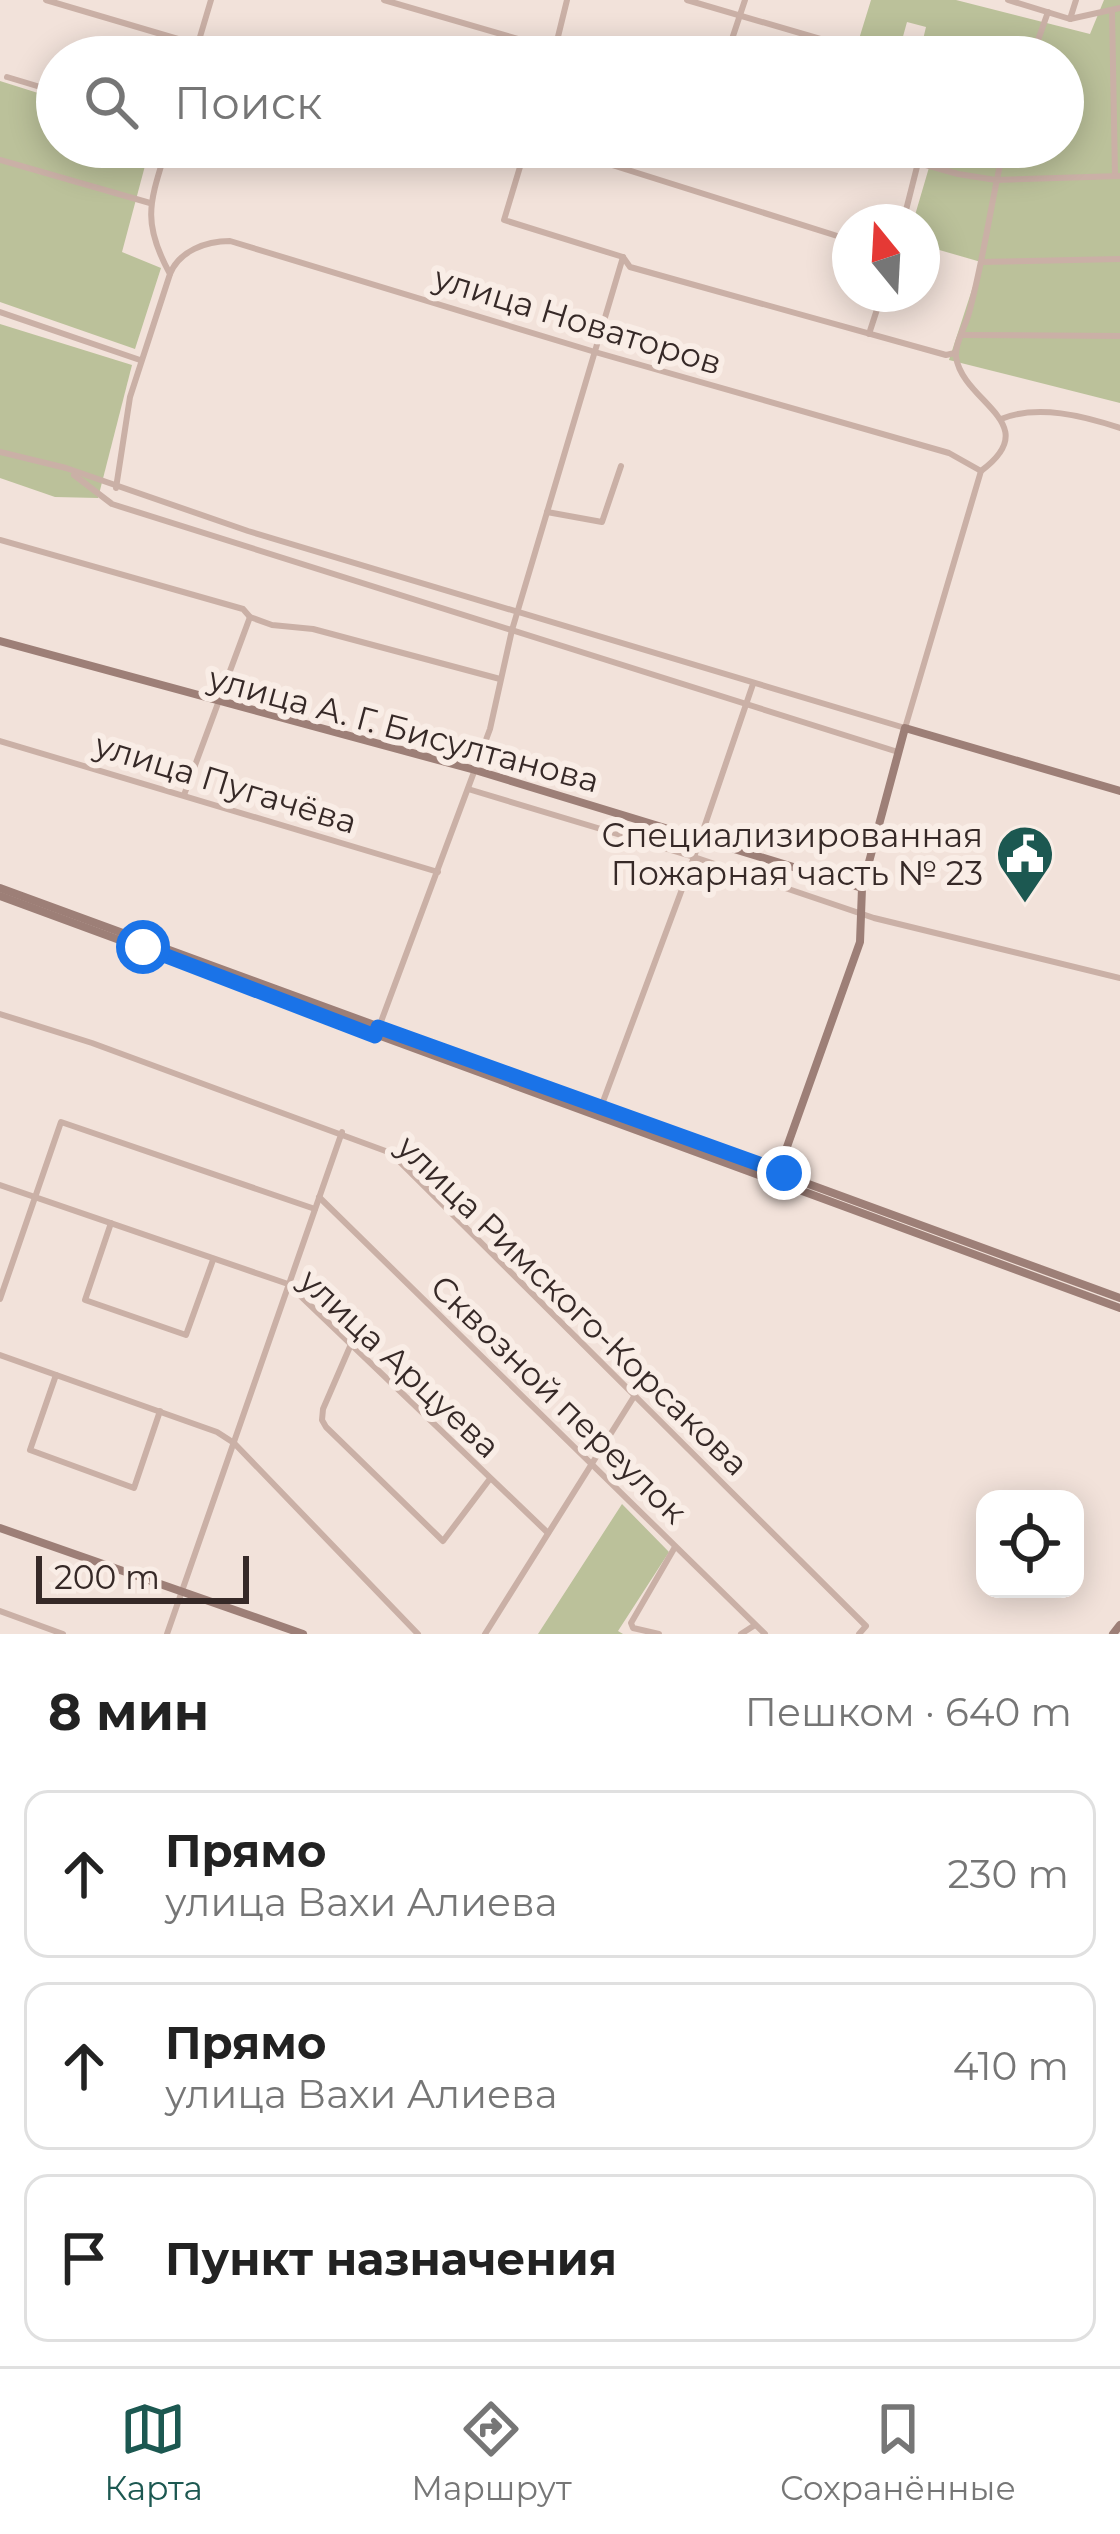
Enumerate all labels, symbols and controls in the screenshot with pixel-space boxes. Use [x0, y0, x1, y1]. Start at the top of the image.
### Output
search box [36, 36, 1084, 168]
icon: search [78, 69, 144, 135]
text: Поиск [174, 75, 322, 130]
north arrow [832, 204, 940, 312]
street label: улица Новаторов [428, 257, 727, 383]
street label: улица А. Г. Бисултанова [204, 657, 604, 800]
street label: улица Пугачёва [89, 724, 362, 842]
place label: Специализированная Пожарная часть № 23 [602, 815, 983, 893]
public building icon: Специализированная Пожарная часть № 23 [994, 823, 1056, 905]
route start [116, 920, 170, 974]
street label: улица Римского-Корсакова [388, 1126, 757, 1484]
route end [757, 1146, 811, 1200]
street label: улица Арцуева [291, 1259, 508, 1466]
street label: Сквозной переулок [423, 1266, 695, 1532]
map controls [976, 1490, 1084, 1598]
button: locate [976, 1490, 1084, 1598]
scale bar [36, 1550, 249, 1603]
text: 200 m [54, 1557, 160, 1597]
text: 8 мин [48, 1681, 209, 1743]
text: Пешком · 640 m [745, 1688, 1072, 1736]
text: Прямо [165, 1823, 326, 1878]
icon: ahead [51, 1841, 117, 1907]
text: 230 m [947, 1850, 1069, 1898]
text: улица Вахи Алиева [165, 1878, 558, 1926]
text: Прямо [165, 2015, 326, 2070]
icon: ahead [51, 2033, 117, 2099]
text: 410 m [953, 2042, 1069, 2090]
text: улица Вахи Алиева [165, 2070, 558, 2118]
icon: arrive [51, 2225, 117, 2291]
text: Пункт назначения [165, 2231, 617, 2286]
tab: Карта [104, 2396, 203, 2508]
tab: Маршрут [411, 2396, 572, 2508]
tab: Сохранённые [780, 2396, 1016, 2508]

